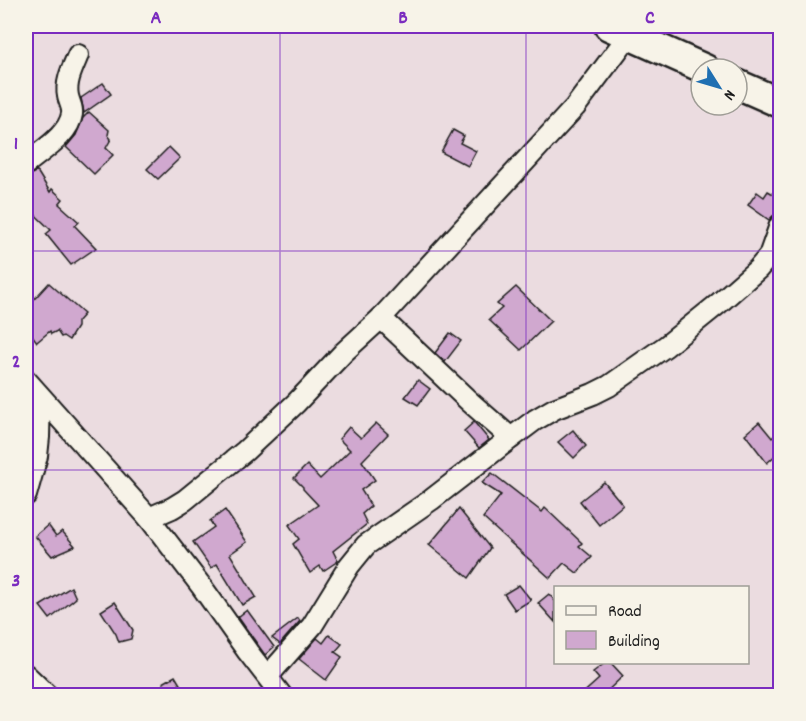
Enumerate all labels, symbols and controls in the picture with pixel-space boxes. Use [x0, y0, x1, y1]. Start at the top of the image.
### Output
text: A [151, 5, 162, 33]
text: B [398, 5, 408, 33]
text: C [645, 5, 655, 33]
north arrow [689, 57, 749, 117]
text: N [717, 84, 741, 105]
text: 1 [14, 131, 18, 159]
text: 2 [12, 349, 20, 377]
text: 3 [12, 568, 20, 596]
legend [554, 586, 749, 664]
text: Road [608, 600, 642, 625]
text: Building [608, 630, 660, 655]

